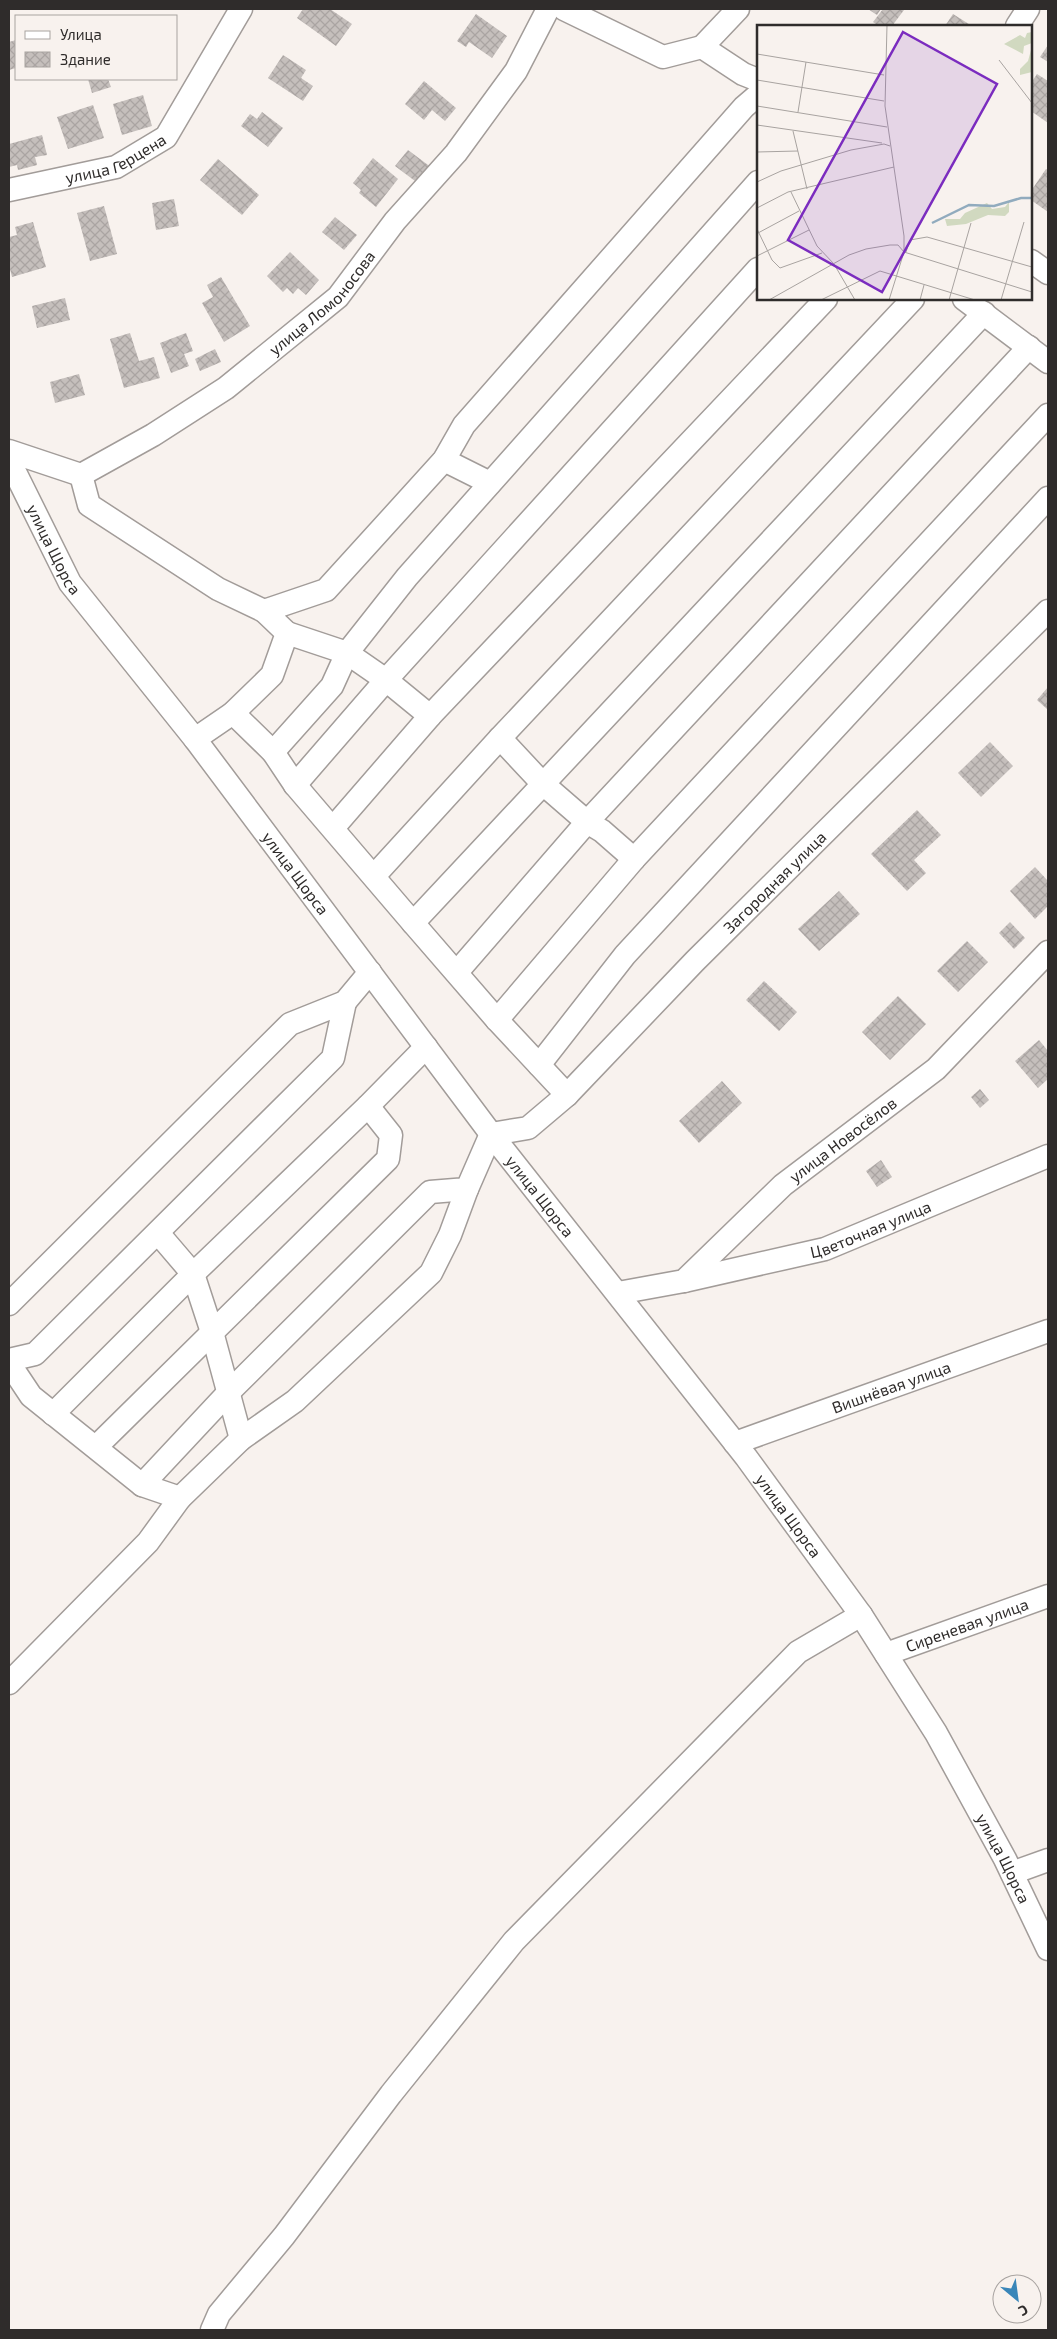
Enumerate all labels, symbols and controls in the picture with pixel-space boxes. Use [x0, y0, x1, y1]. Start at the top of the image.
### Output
legend [15, 15, 178, 80]
text: Улица [60, 25, 102, 43]
inset map [757, 25, 1032, 300]
text: Здание [60, 50, 111, 68]
street label: улица Герцена [63, 129, 169, 188]
street label: улица Ломоносова [265, 247, 379, 359]
street label: улица Щорса [23, 501, 85, 598]
street label: Загородная улица [719, 827, 830, 937]
street label: улица Щорса [258, 828, 333, 918]
street label: улица Новосёлов [785, 1093, 900, 1187]
street label: улица Щорса [502, 1151, 579, 1240]
street label: Цветочная улица [808, 1196, 934, 1261]
street label: Вишнёвая улица [829, 1357, 953, 1417]
street label: улица Щорса [752, 1470, 826, 1561]
street label: Сиреневая улица [903, 1594, 1031, 1655]
street label: улица Щорса [972, 1810, 1035, 1906]
north arrow [992, 2274, 1042, 2324]
text: С [1016, 2301, 1031, 2320]

